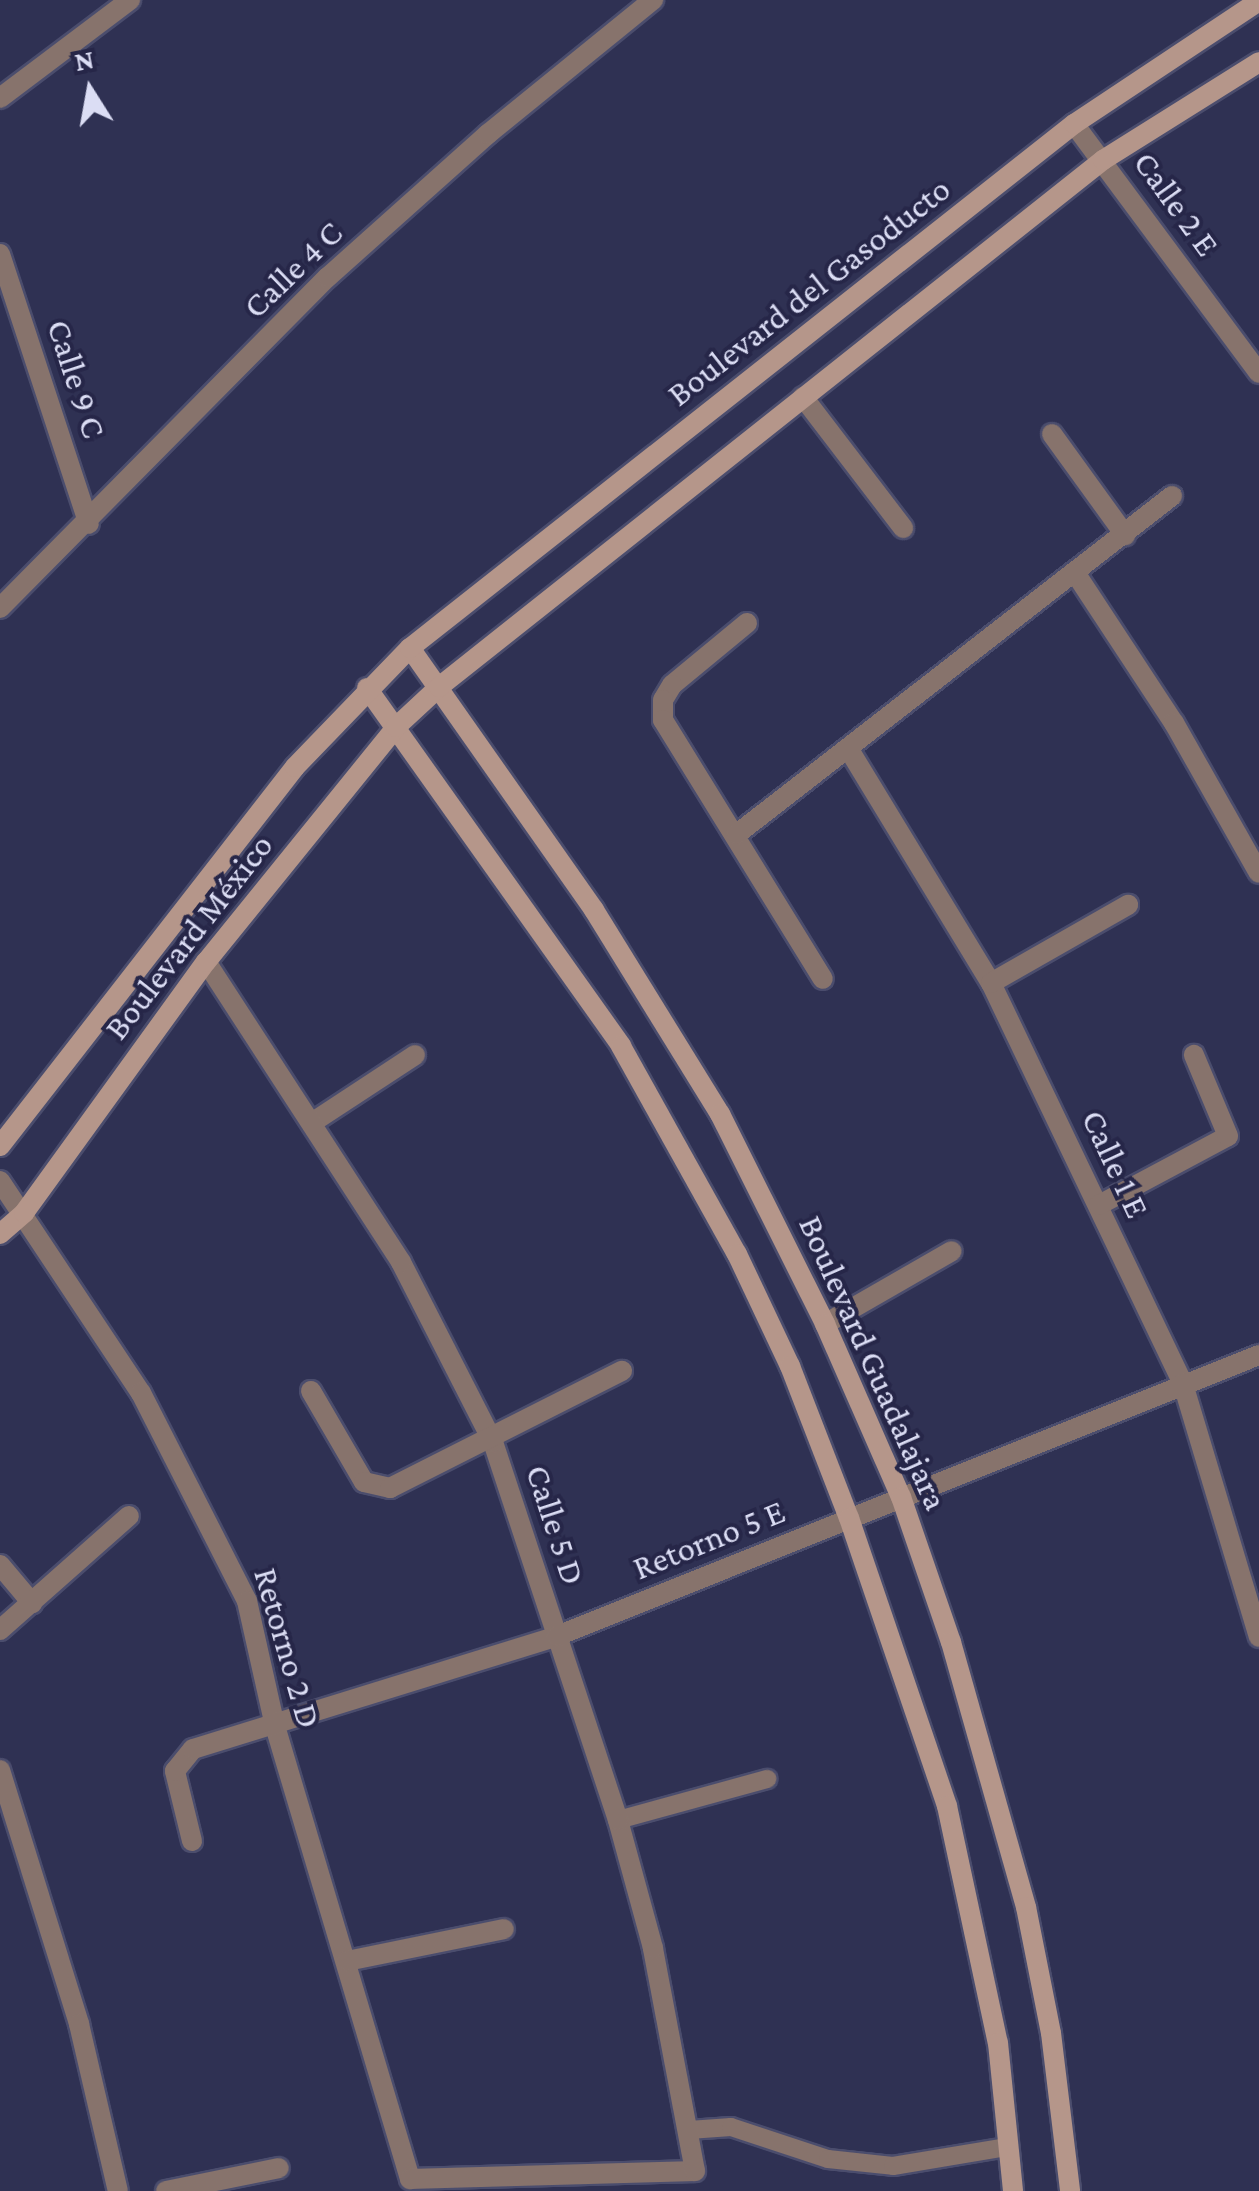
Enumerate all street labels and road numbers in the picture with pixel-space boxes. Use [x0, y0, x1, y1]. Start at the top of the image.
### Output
street label: Calle 2 E [1124, 143, 1228, 265]
street label: Boulevard del Gasoducto [659, 168, 959, 416]
street label: Calle 4 C [235, 212, 351, 328]
street label: Calle 9 C [37, 315, 115, 443]
street label: Boulevard México [96, 826, 282, 1048]
street label: Calle 1 E [1072, 1103, 1158, 1225]
street label: Boulevard Guadalajara [789, 1209, 957, 1517]
street label: Calle 5 D [516, 1460, 594, 1590]
street label: Retorno 5 E [627, 1491, 791, 1589]
street label: Retorno 2 D [244, 1563, 330, 1733]

